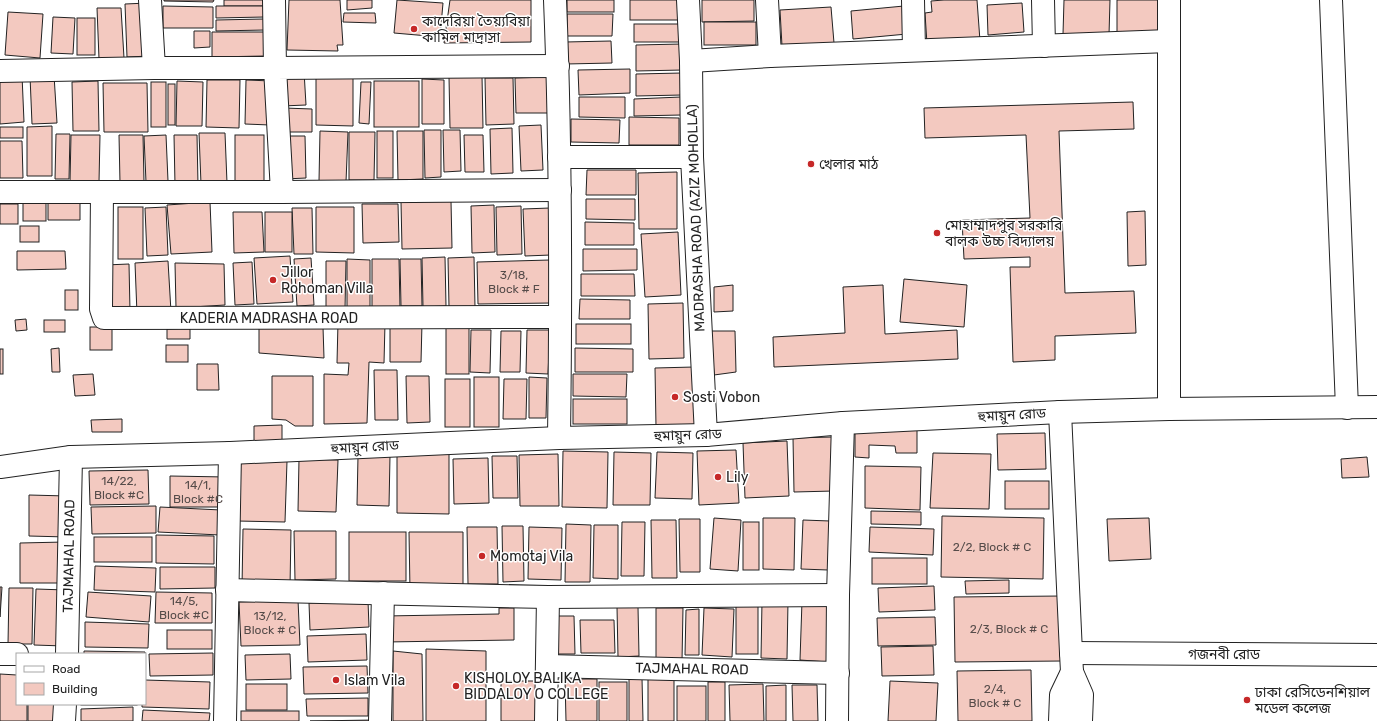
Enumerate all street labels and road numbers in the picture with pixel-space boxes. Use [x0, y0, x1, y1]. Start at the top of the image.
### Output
street label: MADRASHA ROAD (AZIZ MOHOLLA) [684, 104, 708, 332]
street label: KADERIA MADRASHA ROAD [180, 310, 358, 327]
street label: হুমায়ুন রোড [977, 405, 1047, 426]
street label: হুমায়ুন রোড [653, 425, 723, 446]
street label: হুমায়ুন রোড [330, 437, 400, 458]
street label: TAJMAHAL ROAD [60, 499, 78, 613]
street label: গজনবী রোড [1188, 646, 1261, 663]
street label: TAJMAHAL ROAD [635, 660, 749, 678]

